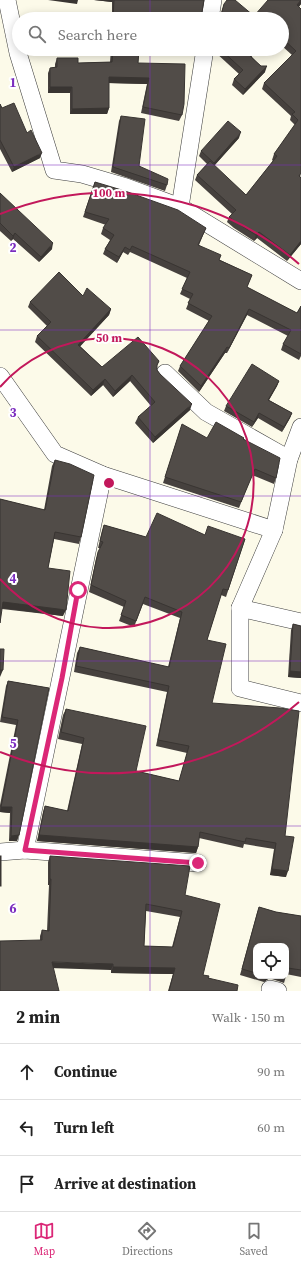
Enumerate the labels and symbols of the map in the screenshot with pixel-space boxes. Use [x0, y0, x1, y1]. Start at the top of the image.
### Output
text: 1 [9, 74, 17, 91]
text: 100 m [93, 185, 126, 201]
text: 2 [9, 239, 17, 256]
text: 50 m [96, 330, 122, 346]
text: 3 [9, 404, 17, 421]
centre of rings [102, 476, 116, 490]
text: 4 [9, 570, 17, 587]
route start [69, 581, 87, 599]
text: 5 [9, 735, 17, 752]
route end [189, 854, 207, 872]
text: 6 [9, 900, 17, 917]

